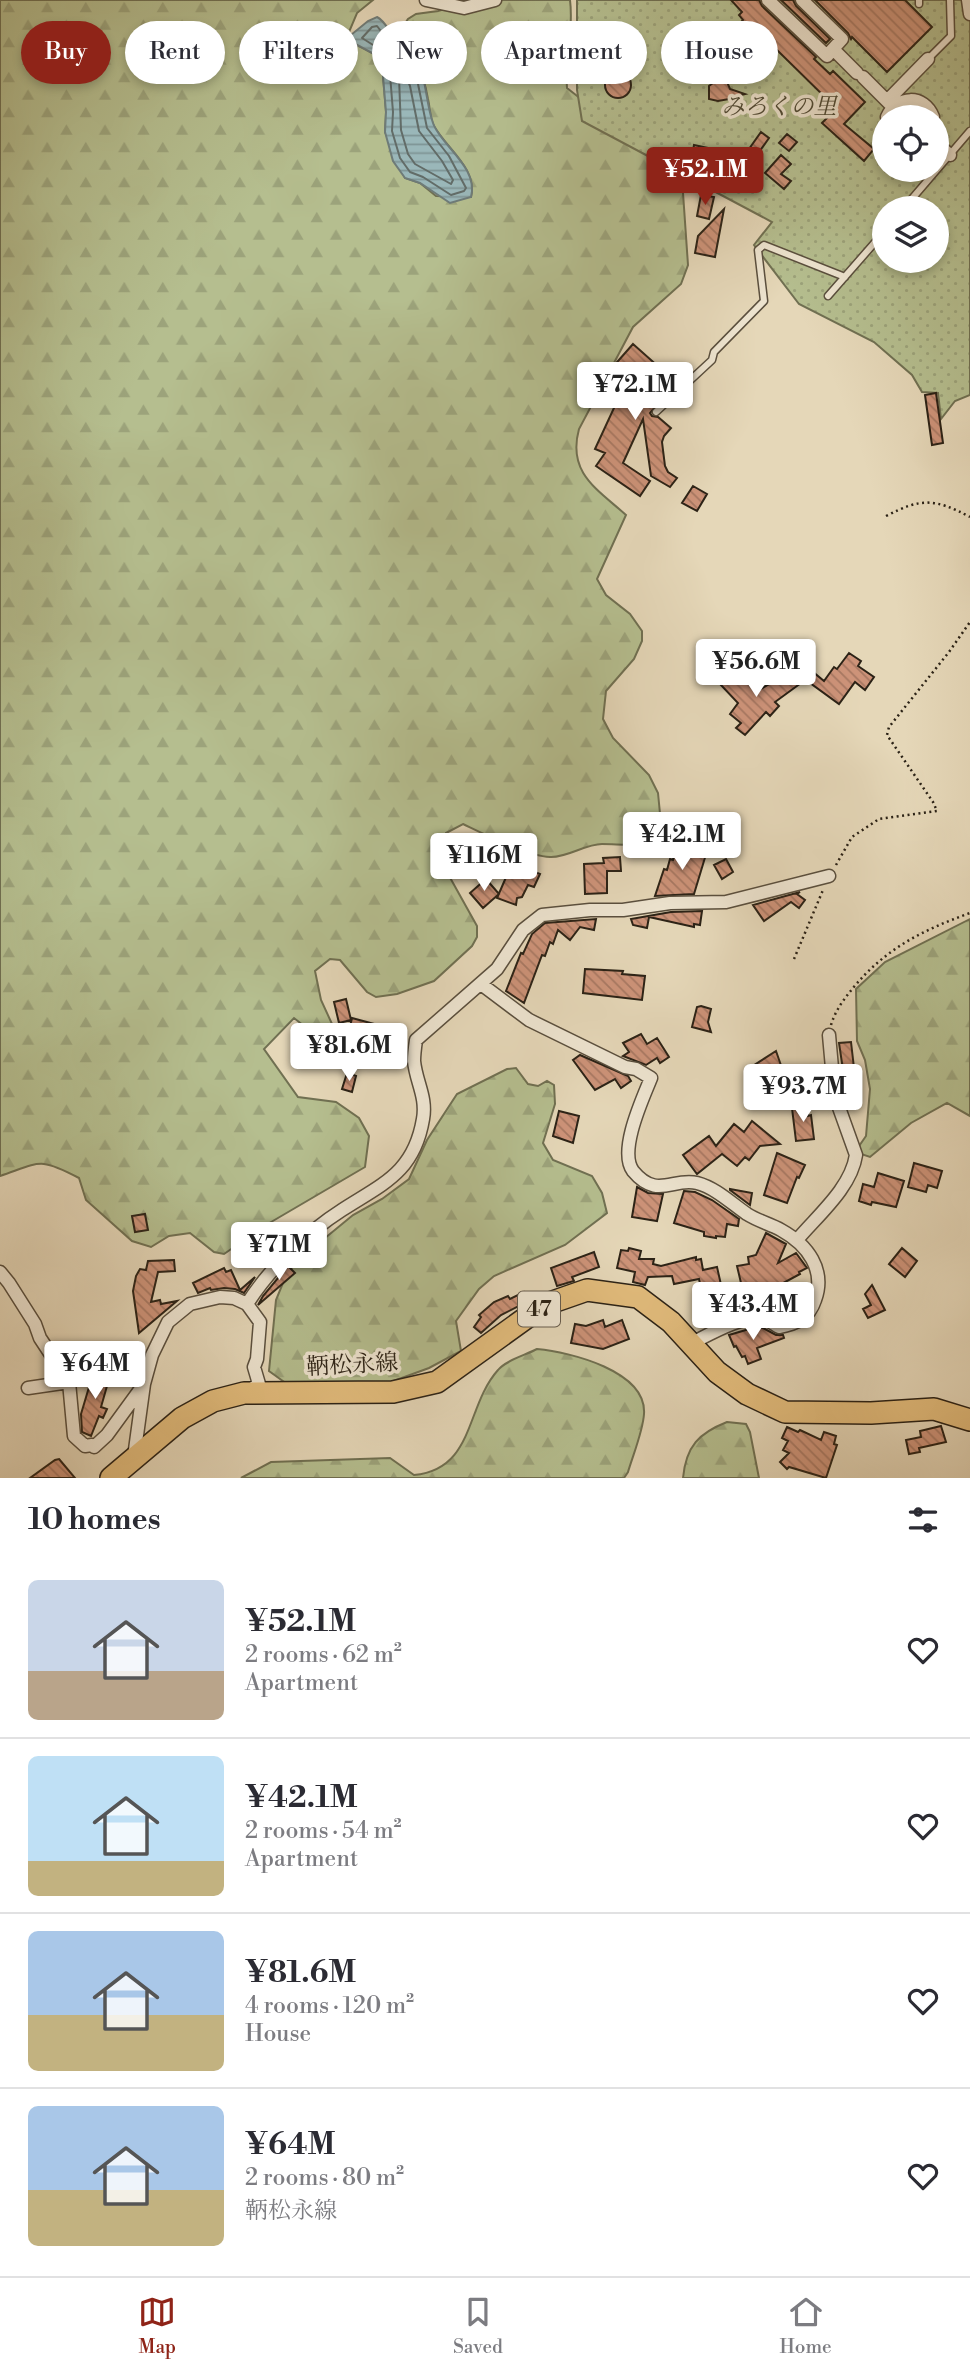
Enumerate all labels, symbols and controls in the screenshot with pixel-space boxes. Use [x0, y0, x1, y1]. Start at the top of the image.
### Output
chip: Buy [21, 21, 111, 84]
chip: Rent [125, 21, 225, 84]
chip: Filters [239, 21, 358, 84]
chip: New [372, 21, 467, 84]
chip: Apartment [481, 21, 647, 84]
chip: House [661, 21, 778, 84]
park label: みろくの里 [722, 93, 839, 121]
map controls [872, 105, 949, 273]
button: locate [872, 105, 949, 182]
pin: ¥52.1M [648, 148, 762, 207]
text: ¥52.1M [662, 156, 748, 184]
button: layers [872, 196, 949, 273]
pin: ¥72.1M [578, 362, 692, 422]
text: ¥72.1M [593, 371, 677, 399]
pin: ¥56.6M [699, 640, 813, 699]
text: ¥56.6M [712, 648, 800, 676]
pin: ¥42.1M [625, 812, 739, 872]
text: ¥42.1M [639, 821, 725, 849]
pin: ¥116M [435, 834, 533, 893]
text: ¥116M [446, 842, 522, 870]
pin: ¥81.6M [292, 1024, 406, 1083]
text: ¥81.6M [306, 1032, 392, 1060]
pin: ¥93.7M [746, 1064, 860, 1124]
text: ¥93.7M [759, 1073, 847, 1101]
pin: ¥71M [238, 1222, 320, 1282]
text: ¥71M [247, 1231, 311, 1259]
pin: ¥43.4M [696, 1282, 810, 1342]
text: ¥43.4M [708, 1291, 798, 1319]
road number: 47 [518, 1292, 560, 1326]
pin: ¥64M [54, 1342, 136, 1401]
street label: 鞆松永線 [305, 1349, 399, 1381]
text: ¥64M [60, 1350, 130, 1378]
text: 10 homes [28, 1501, 161, 1539]
icon: filters [904, 1501, 942, 1539]
text: ¥52.1M [245, 1603, 356, 1641]
icon: home [84, 1608, 168, 1692]
icon: heart [904, 1631, 942, 1669]
text: 2 rooms · 62 m² [245, 1641, 402, 1669]
text: Apartment [245, 1669, 358, 1697]
text: ¥42.1M [245, 1779, 358, 1817]
icon: home [84, 1784, 168, 1868]
icon: heart [904, 1807, 942, 1845]
text: 2 rooms · 54 m² [245, 1817, 402, 1845]
text: Apartment [245, 1845, 358, 1873]
text: ¥81.6M [245, 1954, 356, 1992]
icon: home [84, 1959, 168, 2043]
icon: heart [904, 1982, 942, 2020]
text: 4 rooms · 120 m² [245, 1992, 414, 2020]
text: House [245, 2020, 311, 2048]
text: ¥64M [245, 2126, 335, 2164]
icon: home [84, 2134, 168, 2218]
icon: heart [904, 2157, 942, 2195]
text: 2 rooms · 80 m² [245, 2164, 404, 2192]
text: 鞆松永線 [245, 2197, 337, 2225]
tab: Map [138, 2293, 176, 2359]
tab: Saved [453, 2293, 503, 2359]
tab: Home [780, 2293, 832, 2359]

